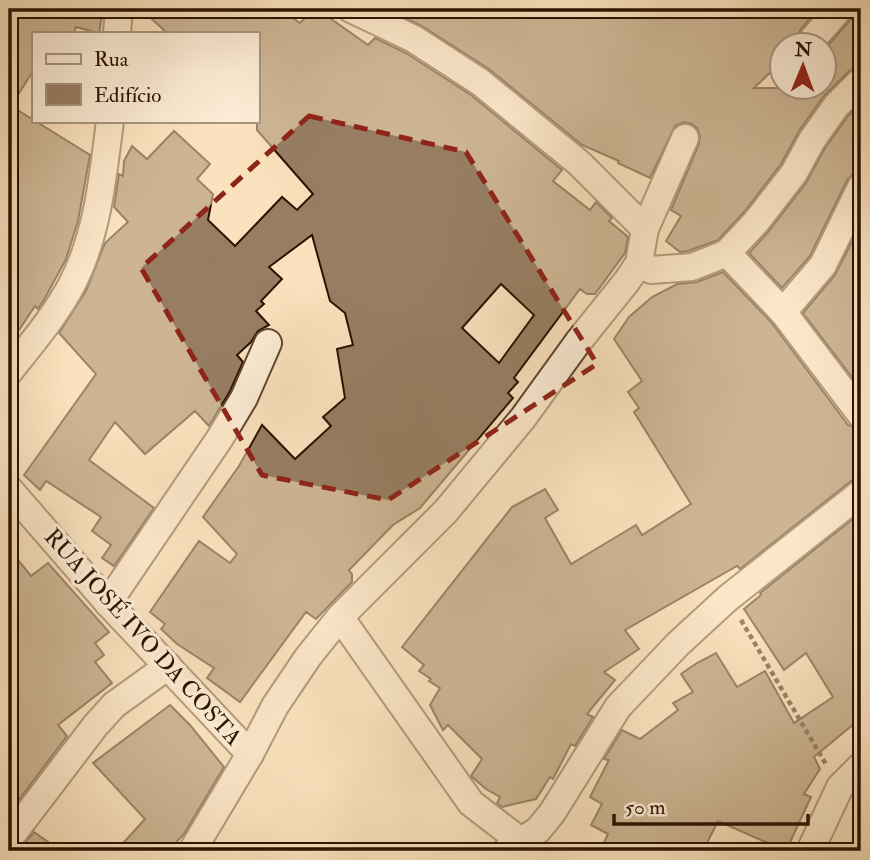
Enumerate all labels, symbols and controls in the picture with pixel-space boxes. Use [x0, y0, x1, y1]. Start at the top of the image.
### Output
legend [32, 32, 259, 122]
north arrow [768, 32, 838, 102]
text: N [794, 38, 813, 62]
text: Rua [94, 46, 129, 73]
text: Edifício [94, 82, 161, 109]
street label: RUA JOSÉ IVO DA COSTA [38, 523, 248, 752]
scale bar [614, 783, 809, 827]
text: 50 m [625, 794, 666, 821]

